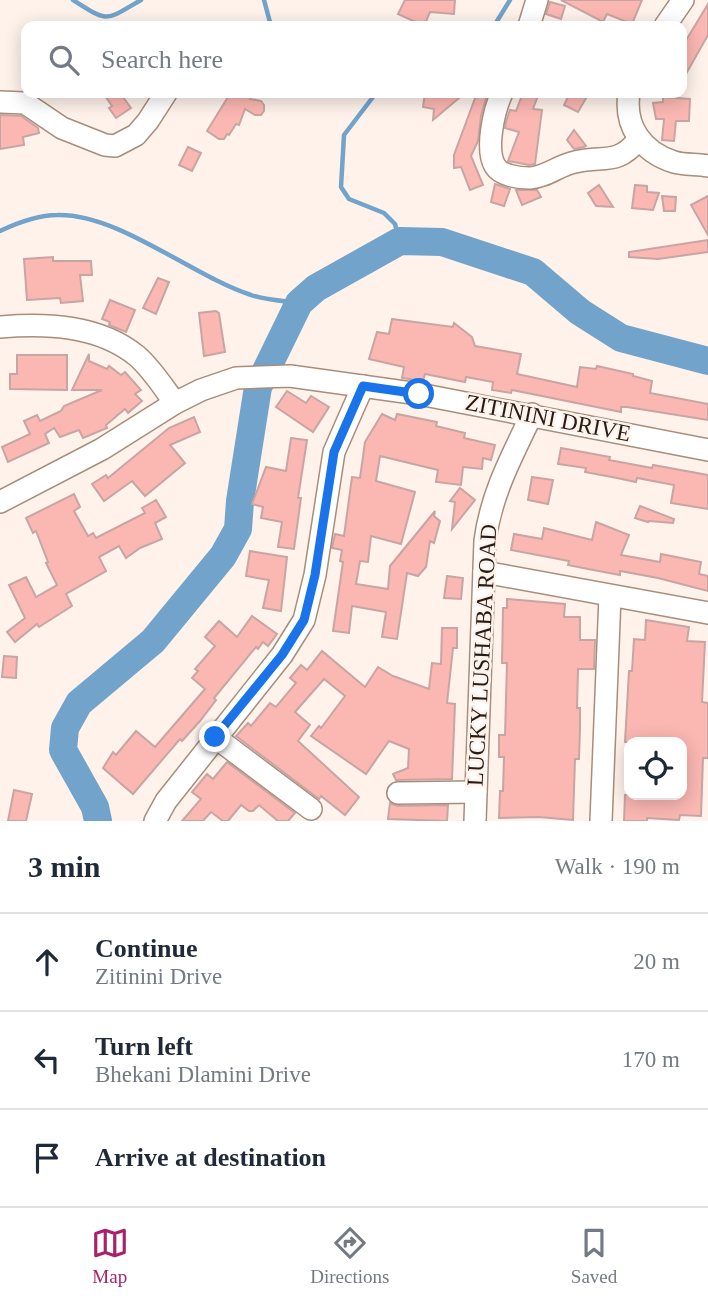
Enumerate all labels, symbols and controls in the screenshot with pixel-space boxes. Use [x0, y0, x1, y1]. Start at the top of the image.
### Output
search box [21, 21, 687, 98]
icon: search [45, 41, 83, 79]
text: Search here [101, 45, 223, 74]
route start [403, 378, 434, 409]
street label: ZITININI DRIVE [463, 390, 633, 446]
street label: LUCKY LUSHABA ROAD [463, 523, 501, 787]
route end [199, 721, 230, 752]
map controls [624, 737, 687, 800]
button: locate [624, 737, 687, 800]
text: 3 min [28, 850, 101, 883]
text: Walk · 190 m [555, 854, 680, 879]
text: Continue [95, 934, 198, 963]
icon: ahead [28, 943, 66, 981]
text: 20 m [633, 949, 680, 974]
text: Zitinini Drive [95, 964, 222, 989]
text: Turn left [95, 1032, 193, 1061]
icon: left [28, 1041, 66, 1079]
text: 170 m [622, 1047, 680, 1072]
text: Bhekani Dlamini Drive [95, 1062, 311, 1087]
icon: arrive [28, 1139, 66, 1177]
text: Arrive at destination [95, 1143, 326, 1172]
tab: Map [91, 1224, 129, 1288]
tab: Directions [310, 1224, 389, 1288]
tab: Saved [571, 1224, 617, 1288]

